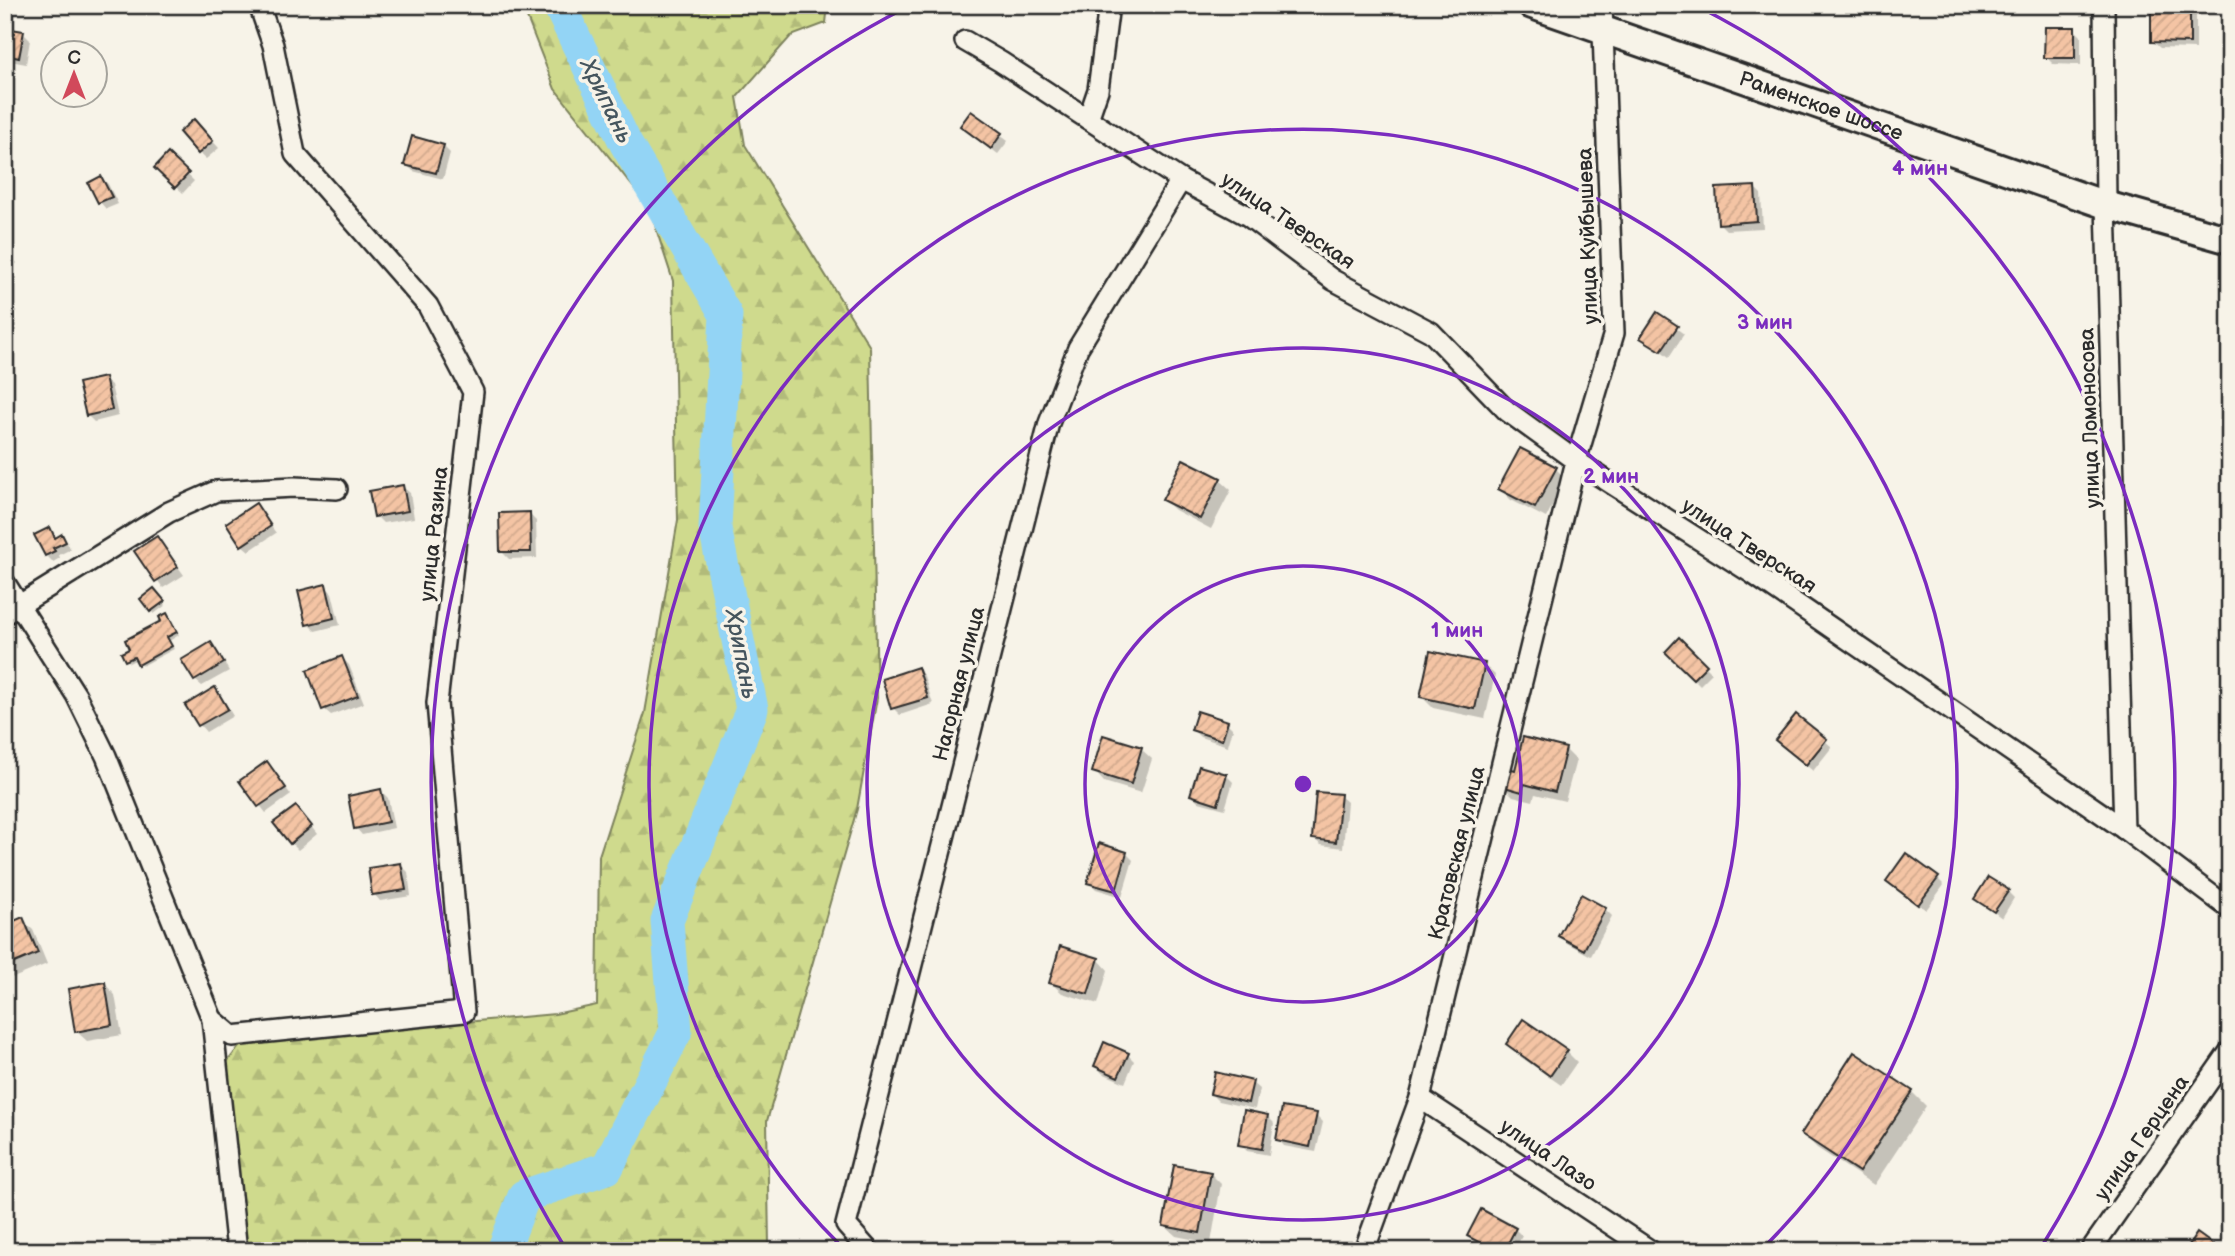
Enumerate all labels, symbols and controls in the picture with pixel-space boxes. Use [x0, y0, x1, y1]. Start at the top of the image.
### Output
north arrow [38, 38, 108, 108]
text: С [67, 47, 81, 70]
water label: Хрипань [573, 53, 639, 148]
street label: Раменское шоссе [1736, 66, 1907, 146]
street label: улица Куйбышева [1572, 147, 1604, 325]
text: 4 мин [1892, 156, 1948, 181]
street label: улица Тверская [1216, 167, 1360, 275]
text: 3 мин [1737, 310, 1793, 335]
street label: улица Ломоносова [2074, 327, 2106, 509]
text: 2 мин [1583, 464, 1639, 489]
street label: улица Разина [414, 465, 454, 603]
street label: улица Тверская [1677, 493, 1821, 599]
street label: Нагорная улица [928, 604, 990, 764]
water label: Хрипань [718, 606, 763, 701]
text: 1 мин [1431, 618, 1483, 643]
street label: Кратовская улица [1423, 763, 1491, 942]
centre of rings [1291, 772, 1315, 796]
street label: улица Герцена [2090, 1070, 2195, 1205]
street label: улица Лазо [1495, 1114, 1601, 1196]

